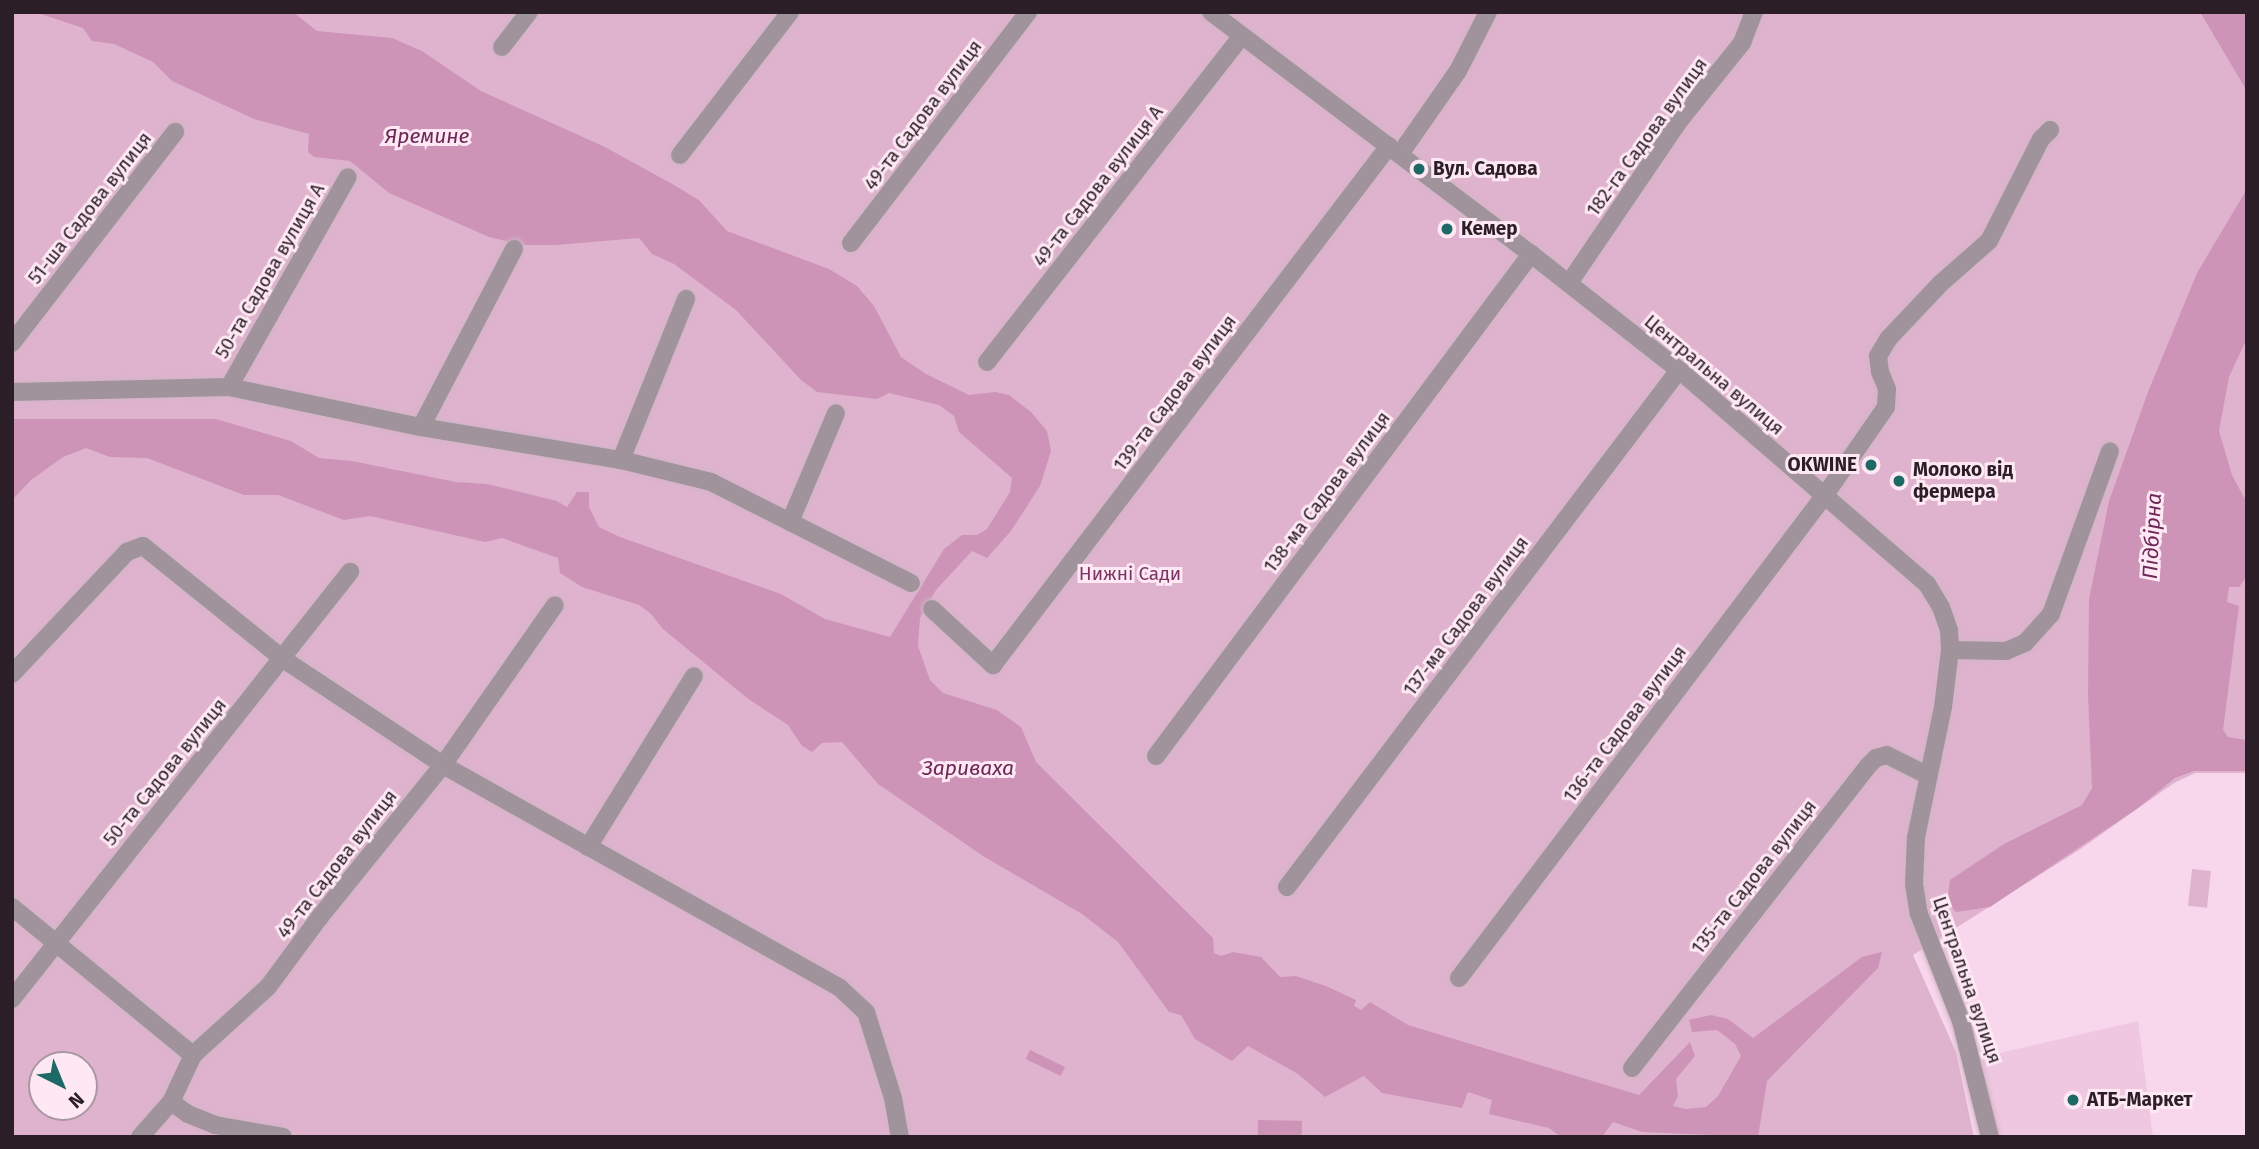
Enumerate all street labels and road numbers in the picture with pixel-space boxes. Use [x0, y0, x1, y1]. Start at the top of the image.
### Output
street label: 49-та Садова вулиця [859, 35, 987, 195]
street label: 182-га Садова вулиця [1582, 53, 1712, 221]
street label: 49-та Садова вулиця А [1028, 101, 1168, 271]
street label: 51-ша Садова вулиця [24, 127, 156, 289]
street label: 50-та Садова вулиця А [211, 179, 329, 363]
street label: 139-та Садова вулиця [1109, 310, 1241, 476]
street label: Центральна вулиця [1640, 310, 1788, 440]
street label: 138-ма Садова вулиця [1259, 407, 1395, 577]
street label: 137-ма Садова вулиця [1399, 532, 1533, 700]
street label: 136-та Садова вулиця [1559, 641, 1691, 807]
street label: 50-та Садова вулиця [99, 694, 231, 850]
street label: 49-та Садова вулиця [272, 785, 402, 943]
street label: 135-та Садова вулиця [1687, 795, 1821, 959]
street label: Центральна вулиця [1928, 893, 2006, 1067]

